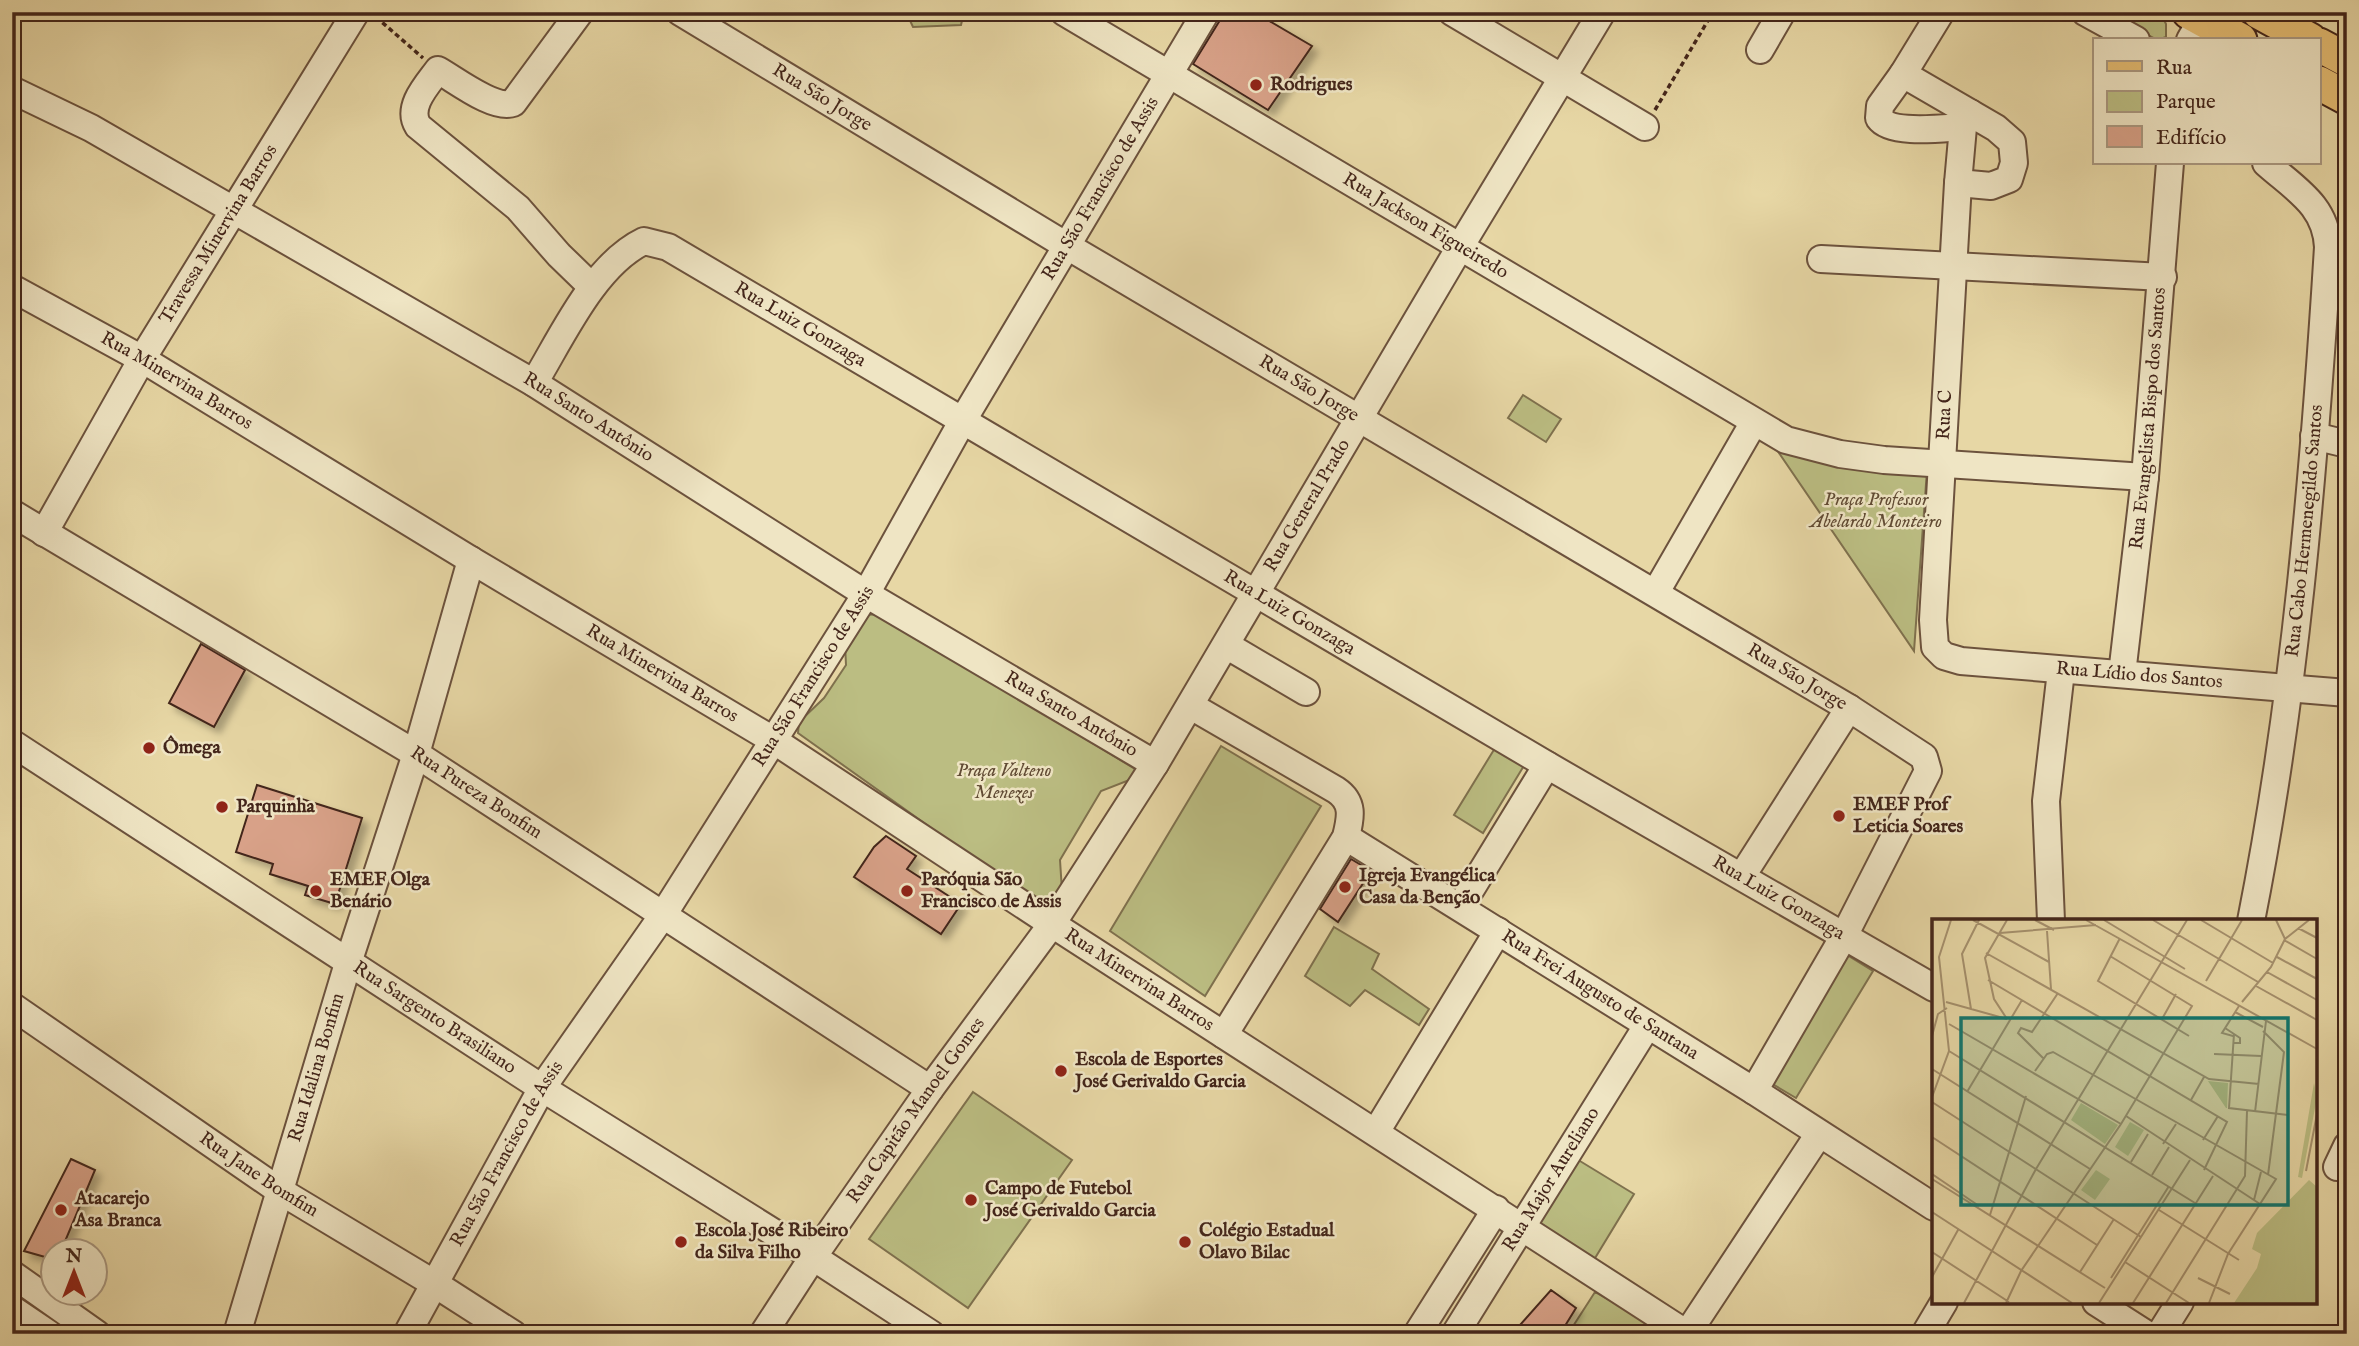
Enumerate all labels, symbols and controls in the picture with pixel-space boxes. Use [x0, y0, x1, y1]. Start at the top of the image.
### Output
legend [2093, 38, 2320, 164]
text: Rua [2156, 55, 2193, 82]
street label: Rua São Jorge [768, 59, 877, 137]
place label: Rodrigues [1270, 73, 1353, 97]
marker: Rodrigues [1248, 77, 1264, 93]
text: Parque [2156, 89, 2216, 116]
street label: Rua São Francisco de Assis [1037, 92, 1165, 285]
text: Edifício [2156, 125, 2226, 152]
street label: Travessa Minervina Barros [154, 140, 283, 329]
street label: Rua Jackson Figueiredo [1338, 168, 1513, 285]
street label: Rua Luiz Gonzaga [730, 277, 871, 373]
street label: Rua Evangelista Bispo dos Santos [2125, 286, 2172, 551]
street label: Rua Minervina Barros [96, 327, 257, 436]
street label: Rua São Jorge [1254, 350, 1363, 428]
street label: Rua Santo Antônio [518, 367, 658, 468]
street label: Rua C [1932, 389, 1958, 441]
street label: Rua Cabo Hermenegildo Santos [2281, 404, 2329, 659]
street label: Rua General Prado [1259, 435, 1356, 577]
park label: Praça Professor Abelardo Monteiro [1808, 488, 1942, 534]
street label: Rua Luiz Gonzaga [1219, 565, 1360, 662]
street label: Rua São Francisco de Assis [748, 582, 880, 771]
street label: Rua Minervina Barros [581, 619, 743, 728]
street label: Rua São Jorge [1742, 638, 1852, 716]
street label: Rua Lídio dos Santos [2055, 657, 2224, 695]
street label: Rua Santo Antônio [1000, 666, 1142, 763]
place label: Ômega [163, 735, 221, 760]
marker: Ômega [141, 740, 157, 756]
street label: Rua Pureza Bonfim [405, 741, 547, 845]
park label: Praça Valteno Menezes [957, 759, 1052, 805]
place label: EMEF Prof Leticia Soares [1853, 793, 1963, 839]
place label: Parquinha [236, 795, 316, 819]
marker: Parquinha [214, 799, 230, 815]
marker: EMEF Prof Leticia Soares [1831, 808, 1847, 824]
street label: Rua Luiz Gonzaga [1708, 851, 1849, 946]
place label: Igreja Evangélica Casa da Benção [1359, 864, 1496, 910]
place label: EMEF Olga Benário [330, 868, 431, 914]
place label: Paróquia São Francisco de Assis [921, 868, 1062, 914]
marker: Igreja Evangélica Casa da Benção [1337, 879, 1353, 895]
marker: EMEF Olga Benário [308, 883, 324, 899]
marker: Paróquia São Francisco de Assis [899, 883, 915, 899]
inset map [1932, 919, 2317, 1304]
street label: Rua Minervina Barros [1060, 923, 1218, 1037]
street label: Rua Frei Augusto de Santana [1497, 925, 1704, 1066]
street label: Rua Sargento Brasiliano [348, 956, 521, 1080]
street label: Rua Idalina Bonfim [283, 990, 350, 1145]
street label: Rua Capitão Manoel Gomes [842, 1013, 991, 1208]
place label: Escola de Esportes José Gerivaldo Garcia [1072, 1048, 1247, 1094]
street label: Rua São Francisco de Assis [445, 1056, 569, 1251]
marker: Escola de Esportes José Gerivaldo Garcia [1053, 1063, 1069, 1079]
street label: Rua Major Aureliano [1497, 1103, 1605, 1256]
street label: Rua Jane Bomfim [194, 1127, 323, 1223]
place label: Campo de Futebol José Gerivaldo Garcia [982, 1177, 1157, 1223]
place label: Atacarejo Asa Branca [74, 1187, 162, 1233]
marker: Campo de Futebol José Gerivaldo Garcia [963, 1192, 979, 1208]
marker: Atacarejo Asa Branca [53, 1202, 69, 1218]
place label: Escola José Ribeiro da Silva Filho [695, 1219, 848, 1265]
place label: Colégio Estadual Olavo Bilac [1199, 1219, 1335, 1265]
marker: Escola José Ribeiro da Silva Filho [673, 1234, 689, 1250]
marker: Colégio Estadual Olavo Bilac [1177, 1234, 1193, 1250]
north arrow [38, 1238, 108, 1308]
text: N [65, 1245, 83, 1269]

